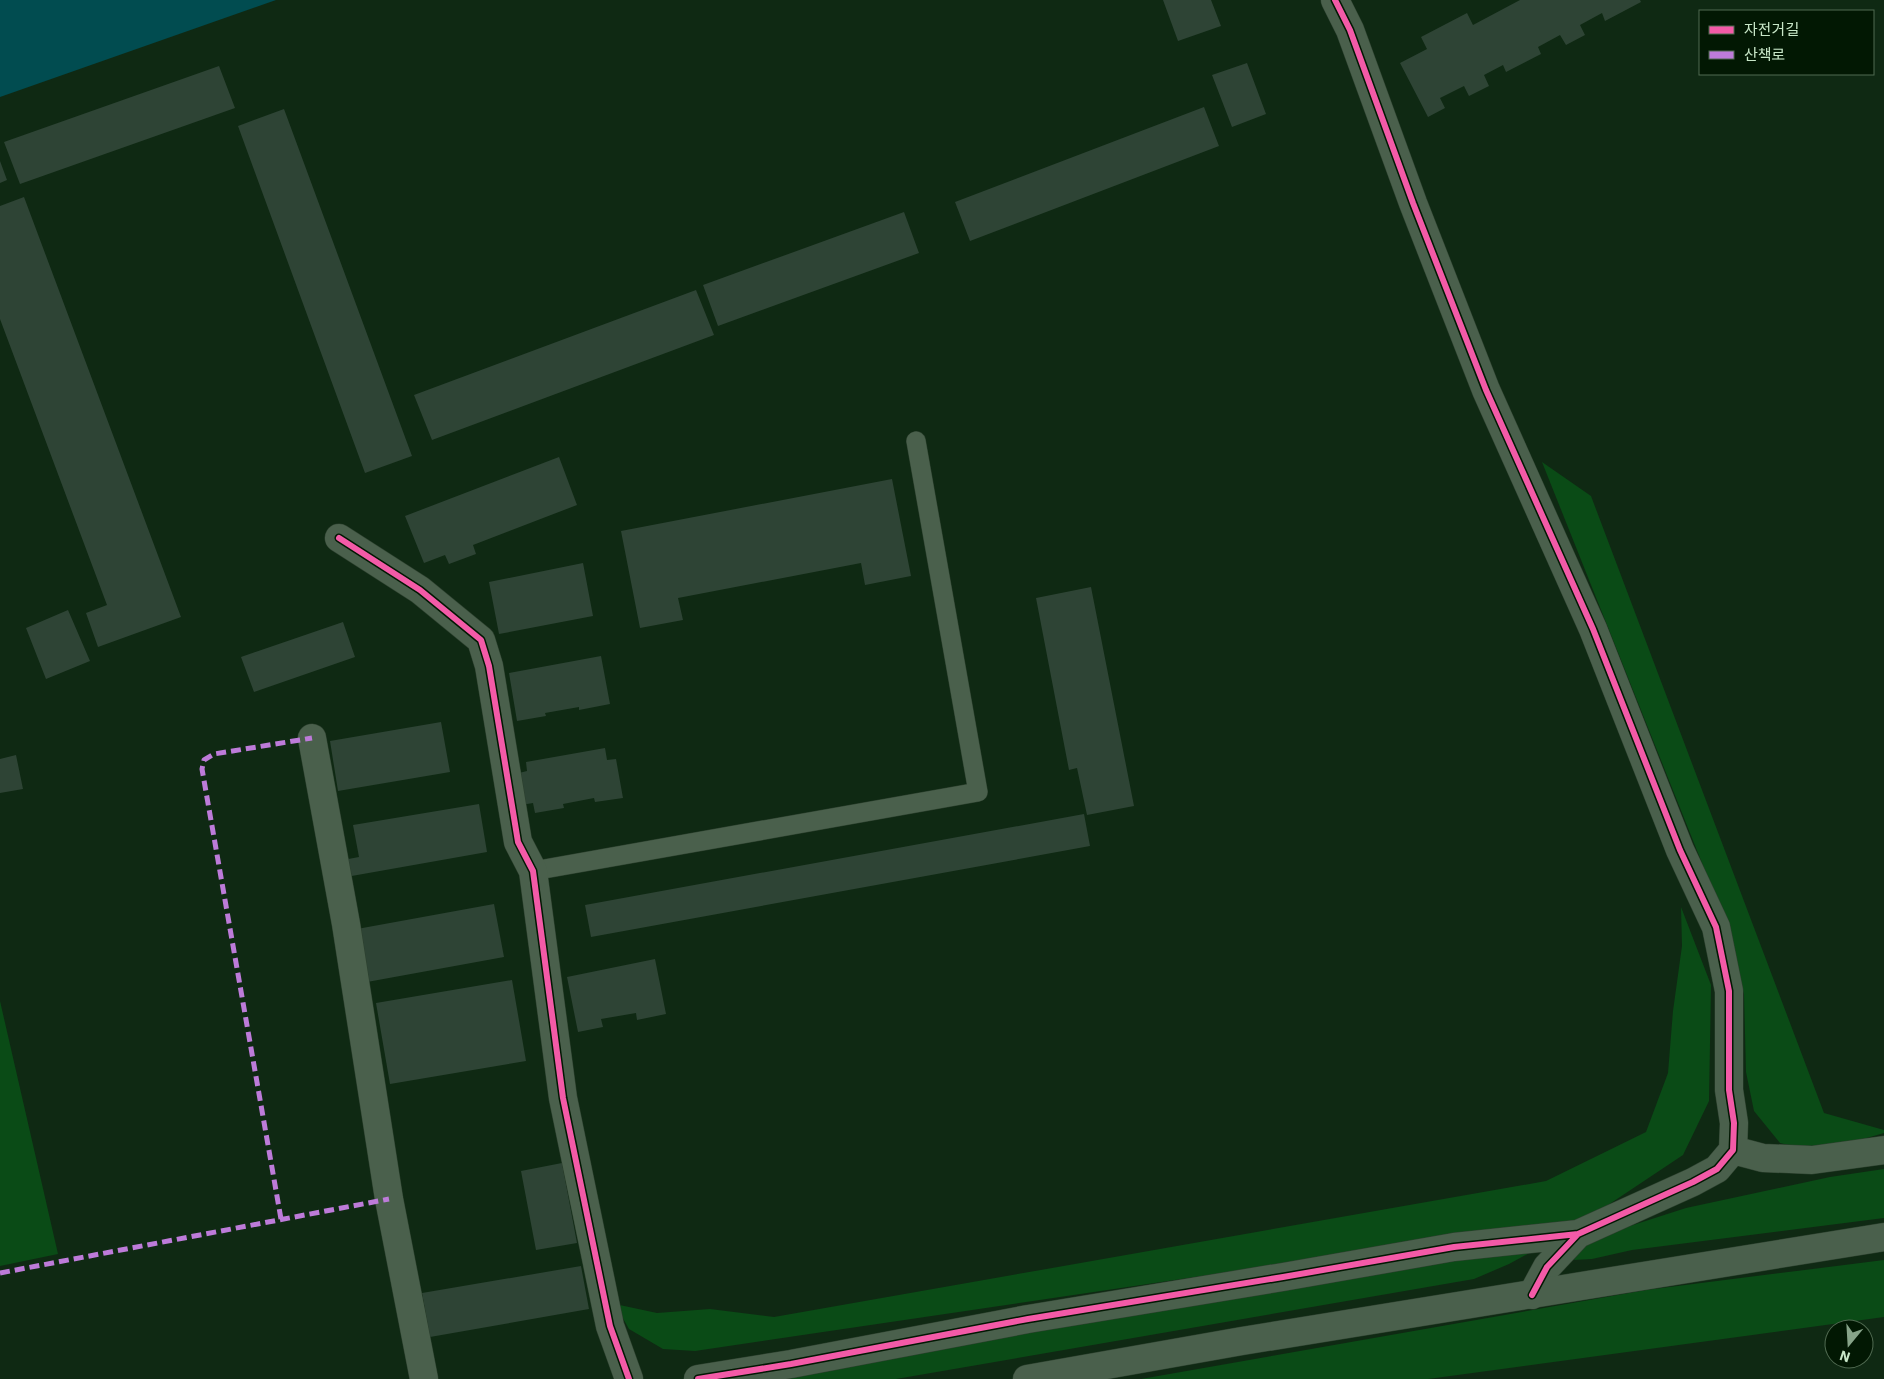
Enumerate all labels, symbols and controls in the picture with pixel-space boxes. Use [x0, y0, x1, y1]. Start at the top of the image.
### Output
legend [1699, 10, 1874, 75]
text: 자전거길 [1744, 20, 1799, 39]
text: 산책로 [1744, 45, 1785, 64]
north arrow [1824, 1319, 1874, 1369]
text: N [1837, 1346, 1853, 1366]

